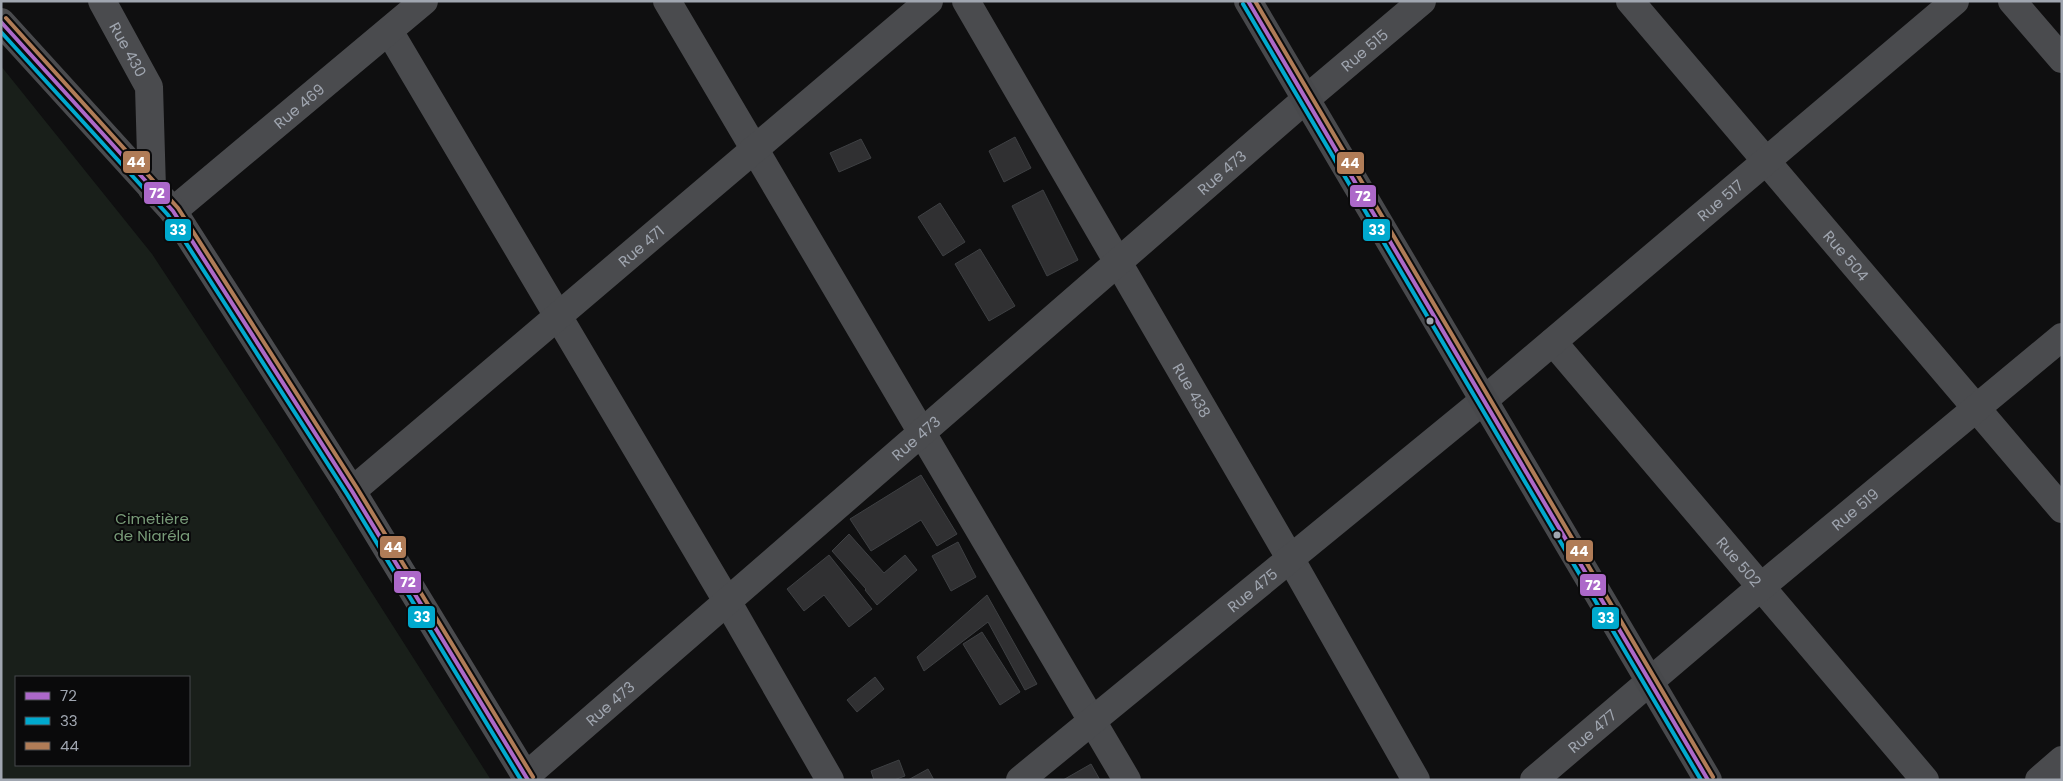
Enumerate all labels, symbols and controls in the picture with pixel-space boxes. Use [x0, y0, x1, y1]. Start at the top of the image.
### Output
street label: Rue 430 [105, 18, 152, 81]
street label: Rue 515 [1336, 24, 1392, 76]
street label: Rue 469 [269, 78, 329, 133]
street label: Rue 473 [1193, 145, 1251, 199]
line badge: 44 [122, 150, 151, 174]
line badge: 44 [1336, 151, 1365, 175]
text: 44 [127, 152, 145, 172]
text: 44 [1341, 153, 1359, 173]
street label: Rue 517 [1692, 174, 1748, 226]
line badge: 72 [143, 181, 171, 205]
text: 72 [149, 183, 165, 203]
line badge: 72 [1349, 184, 1377, 208]
text: 72 [1355, 186, 1371, 206]
line badge: 33 [164, 218, 192, 242]
line badge: 33 [1362, 218, 1391, 242]
text: 33 [170, 220, 186, 240]
street label: Rue 471 [613, 220, 668, 271]
text: 33 [1369, 220, 1385, 240]
street label: Rue 504 [1819, 226, 1874, 285]
unlabelled marker [1425, 316, 1435, 326]
street label: Rue 438 [1168, 359, 1216, 421]
street label: Rue 473 [887, 411, 945, 465]
street label: Rue 519 [1827, 483, 1883, 535]
park label: Cimetière de Niaréla [114, 508, 190, 546]
unlabelled marker [1552, 530, 1562, 540]
street label: Rue 502 [1712, 532, 1767, 591]
line badge: 44 [379, 535, 407, 559]
text: 44 [384, 537, 402, 557]
line badge: 44 [1565, 539, 1594, 563]
text: 44 [1570, 541, 1588, 561]
street label: Rue 475 [1223, 563, 1282, 617]
line badge: 72 [393, 570, 422, 594]
text: 72 [400, 572, 416, 592]
line badge: 72 [1579, 573, 1607, 597]
text: 72 [1585, 575, 1601, 595]
line badge: 33 [407, 605, 436, 629]
line badge: 33 [1591, 606, 1620, 630]
text: 33 [414, 607, 430, 627]
text: 33 [1598, 608, 1614, 628]
legend [15, 676, 190, 766]
street label: Rue 473 [581, 676, 639, 730]
text: 72 [60, 685, 77, 706]
street label: Rue 477 [1563, 704, 1621, 758]
text: 33 [60, 710, 78, 731]
text: 44 [60, 735, 79, 756]

